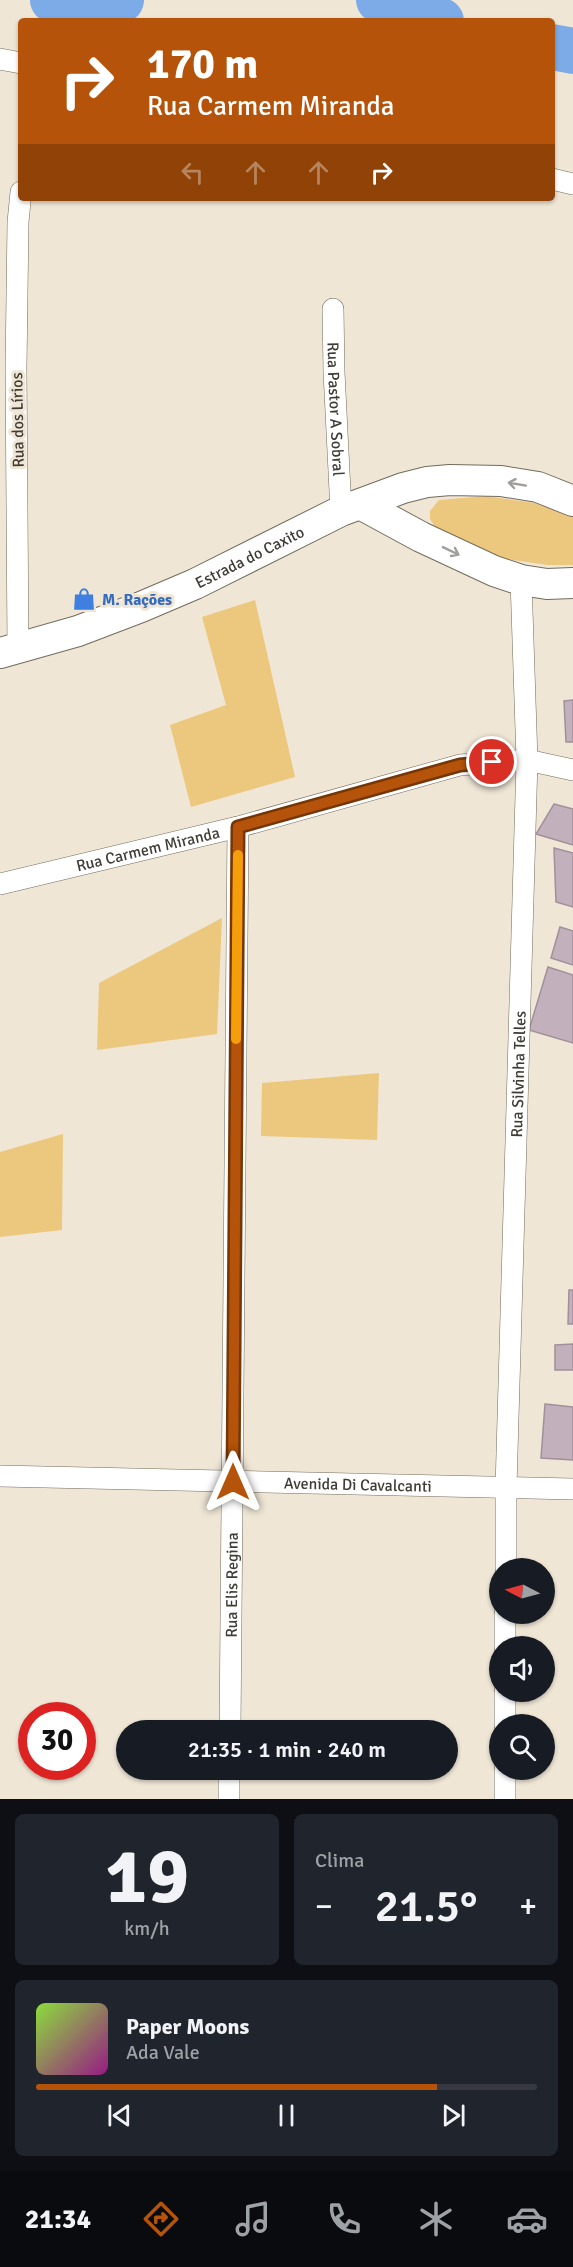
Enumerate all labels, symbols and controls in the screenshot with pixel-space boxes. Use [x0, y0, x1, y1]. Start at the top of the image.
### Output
text: 170 m [147, 39, 258, 90]
icon: right [48, 42, 126, 120]
text: Rua Carmem Miranda [147, 90, 395, 123]
icon: left [176, 156, 209, 189]
icon: ahead [239, 156, 272, 189]
icon: ahead [302, 156, 335, 189]
icon: right [365, 156, 398, 189]
street label: Rua Pastor A Sobral [323, 342, 348, 477]
street label: Rua dos Lírios [7, 372, 29, 468]
one-way arrow [508, 478, 528, 489]
street label: Estrada do Caxito [192, 522, 308, 593]
one-way arrow [442, 546, 460, 558]
shop icon: M. Rações [71, 586, 97, 612]
place label: M. Rações [102, 590, 172, 610]
pin [466, 736, 517, 787]
icon: arrive [475, 745, 508, 778]
street label: Rua Carmem Miranda [74, 823, 222, 876]
street label: Rua Silvinha Telles [507, 1011, 531, 1138]
position arrow [201, 1450, 265, 1514]
street label: Avenida Di Cavalcanti [284, 1473, 432, 1497]
street label: Rua Elis Regina [222, 1532, 243, 1638]
north arrow [489, 1558, 555, 1624]
map controls [489, 1558, 555, 1780]
button: sound [489, 1636, 555, 1702]
speed limit sign: 30 [18, 1702, 96, 1780]
button: search [489, 1714, 555, 1780]
text: 21:35 · 1 min · 240 m [188, 1736, 386, 1763]
text: 19 [105, 1829, 189, 1925]
text: Clima [315, 1848, 364, 1873]
text: 21.5° [375, 1879, 477, 1934]
text: − [315, 1886, 333, 1927]
text: + [519, 1886, 537, 1927]
text: km/h [124, 1916, 170, 1941]
text: Paper Moons [126, 2013, 249, 2040]
text: Ada Vale [126, 2040, 200, 2065]
icon: previous [103, 2099, 136, 2132]
icon: pause [270, 2099, 303, 2132]
icon: next [437, 2099, 470, 2132]
icon: directions [140, 2198, 182, 2240]
icon: music [232, 2198, 274, 2240]
icon: phone [323, 2198, 365, 2240]
icon: climate [415, 2198, 457, 2240]
icon: car [506, 2198, 548, 2240]
text: 21:34 [25, 2203, 91, 2236]

